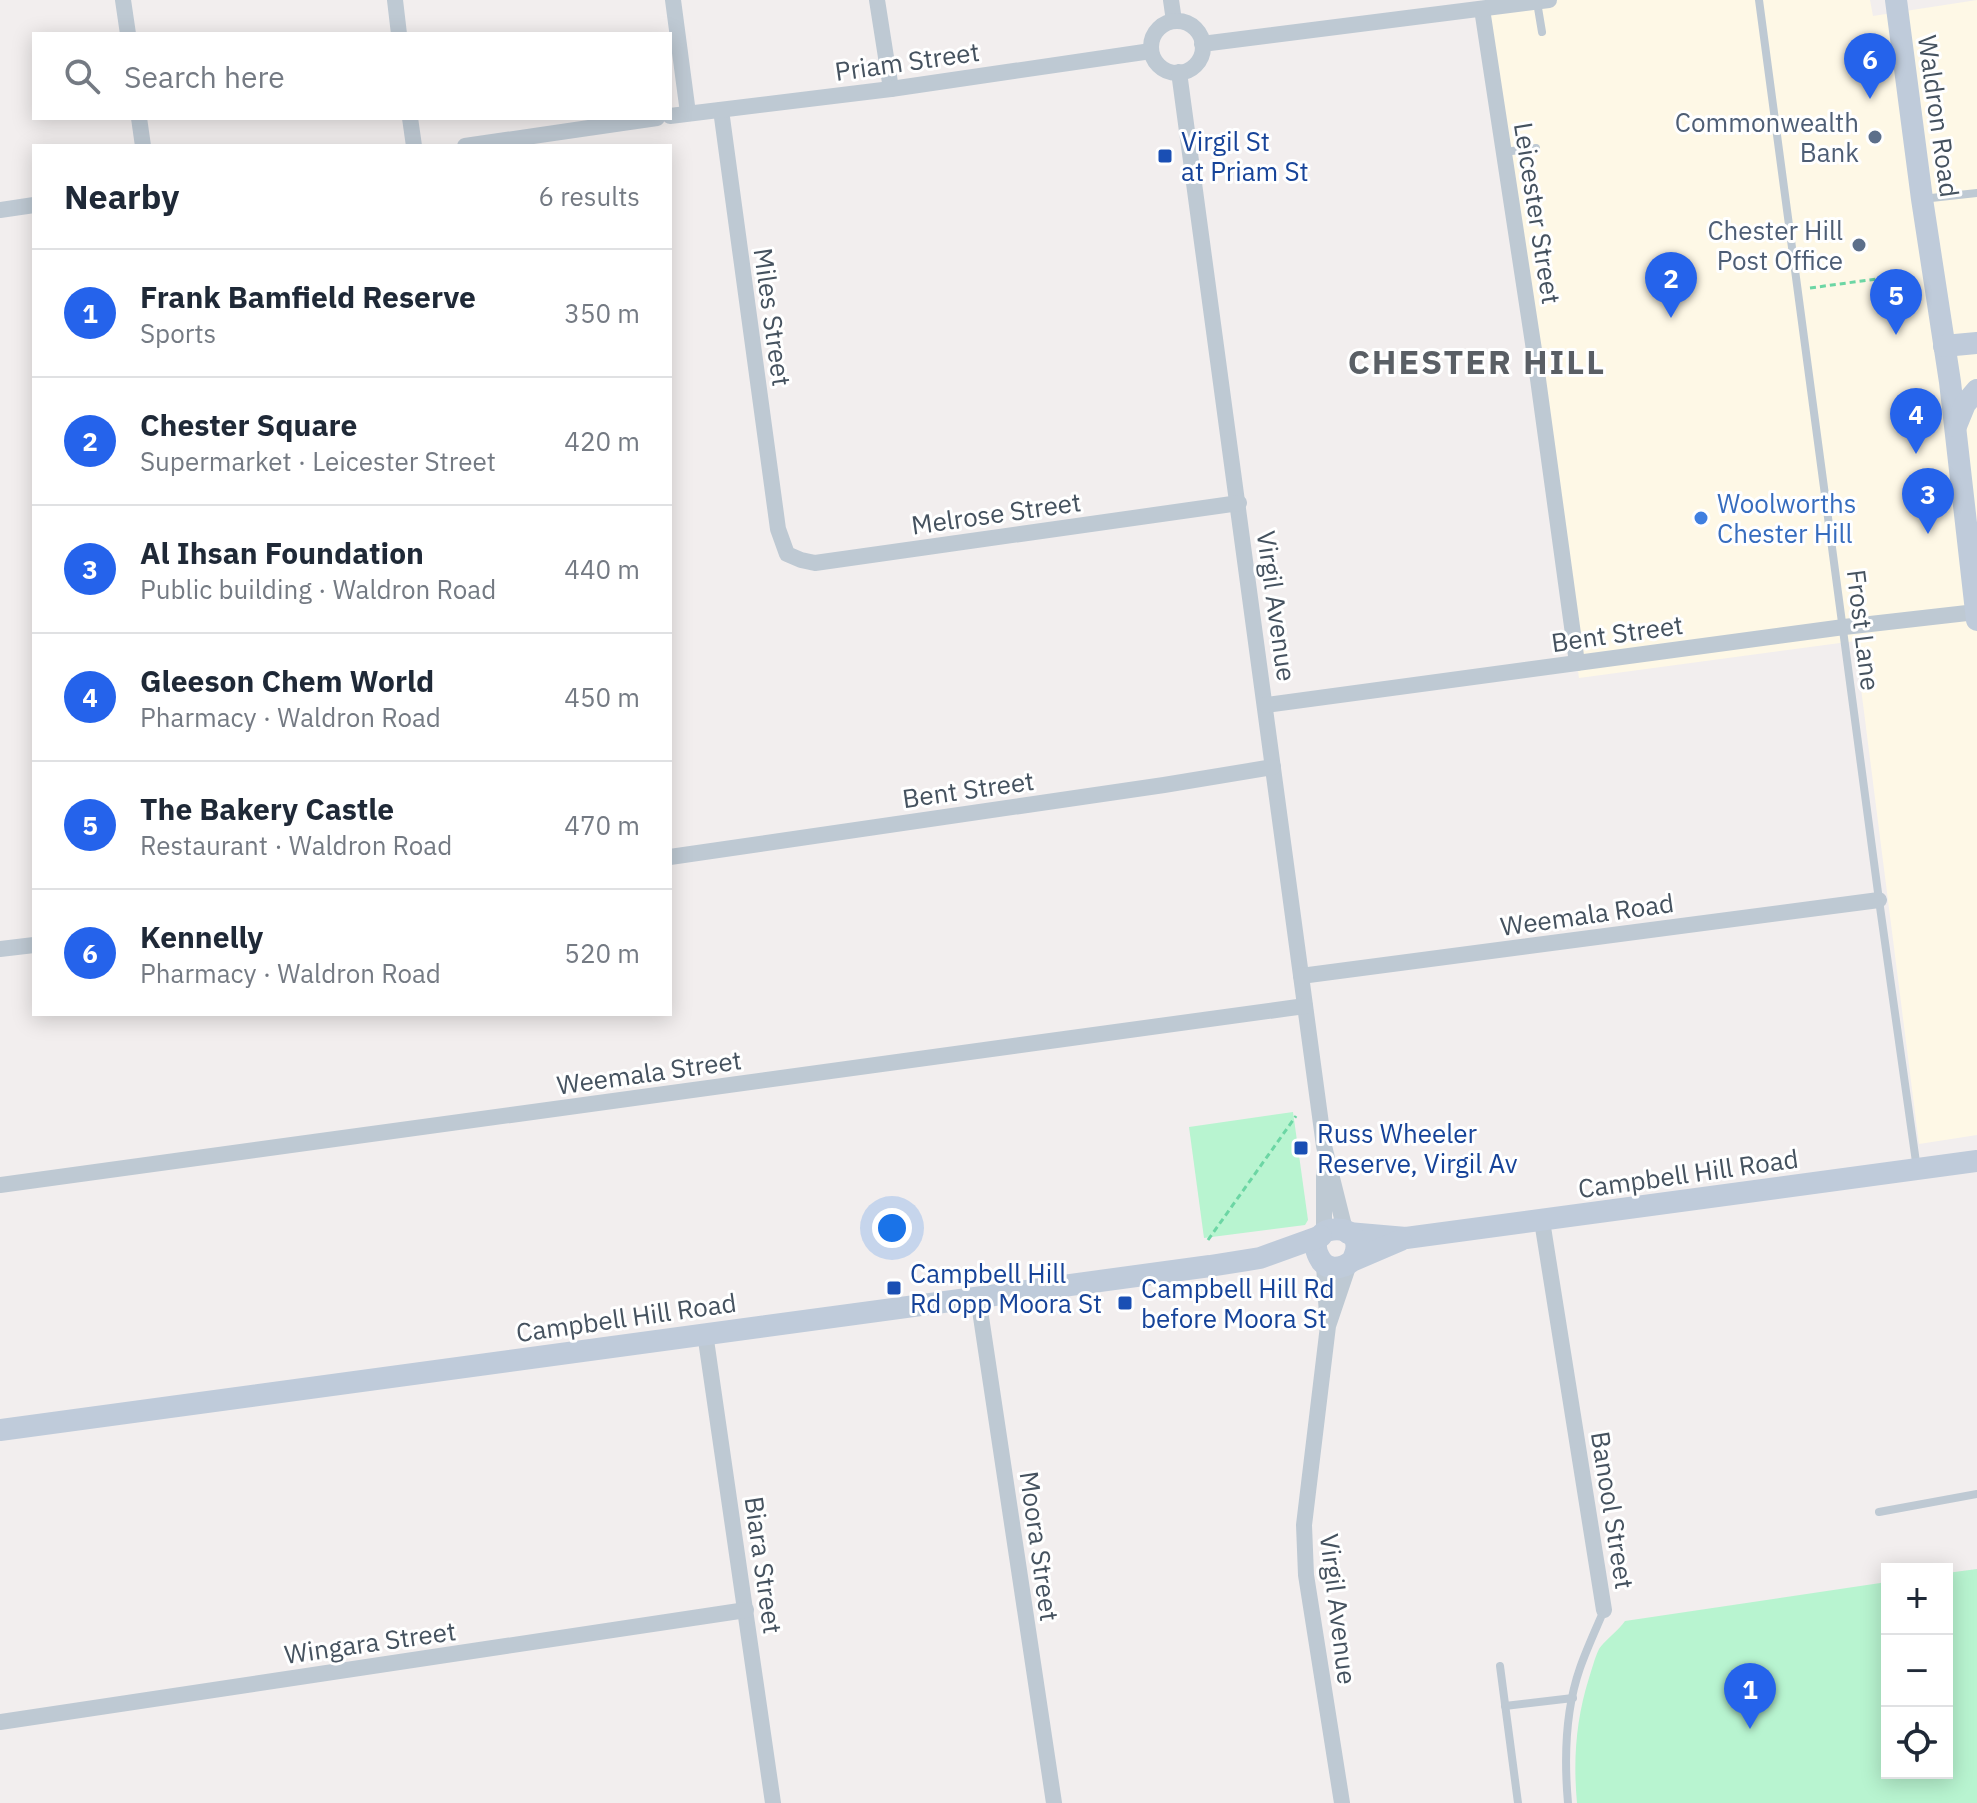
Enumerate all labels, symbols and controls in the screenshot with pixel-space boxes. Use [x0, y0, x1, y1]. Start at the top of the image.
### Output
search box [32, 32, 672, 120]
pin: 6 [1844, 33, 1896, 99]
street label: Waldron Road [1911, 33, 1967, 199]
street label: Priam Street [833, 34, 981, 88]
icon: search [60, 54, 104, 98]
text: Search here [124, 57, 285, 96]
place label: Commonwealth Bank [1675, 105, 1859, 169]
street label: Leicester Street [1507, 120, 1569, 306]
place label: Virgil St at Priam St [1181, 124, 1309, 188]
marker: Commonwealth Bank [1866, 128, 1884, 146]
marker: Virgil St at Priam St [1156, 147, 1174, 165]
text: Nearby [64, 174, 179, 218]
text: 6 results [538, 179, 640, 213]
place label: Chester Hill Post Office [1707, 213, 1843, 277]
marker: Chester Hill Post Office [1850, 236, 1868, 254]
street label: Miles Street [746, 246, 800, 388]
pin: 2 [1645, 252, 1697, 318]
pin: 5 [1870, 269, 1922, 335]
text: Frank Bamfield Reserve [140, 277, 476, 316]
text: 1 [82, 296, 98, 330]
text: 350 m [564, 296, 640, 330]
text: Sports [140, 316, 216, 350]
district label: CHESTER HILL [1348, 339, 1606, 383]
pin: 4 [1890, 388, 1942, 454]
text: Chester Square [140, 405, 357, 444]
text: 2 [82, 424, 98, 458]
text: 420 m [564, 424, 640, 458]
text: Supermarket · Leicester Street [140, 444, 496, 478]
pin: 3 [1902, 468, 1954, 534]
street label: Melrose Street [909, 484, 1083, 542]
place label: Woolworths Chester Hill [1717, 486, 1856, 550]
marker: Woolworths Chester Hill [1692, 509, 1710, 527]
street label: Virgil Avenue [1250, 529, 1304, 683]
text: Al Ihsan Foundation [140, 533, 424, 572]
text: 3 [82, 552, 98, 586]
text: 440 m [564, 552, 640, 586]
street label: Frost Lane [1840, 568, 1888, 692]
text: Public building · Waldron Road [140, 572, 496, 606]
street label: Bent Street [1549, 607, 1685, 659]
text: Gleeson Chem World [140, 661, 434, 700]
text: 4 [82, 680, 98, 714]
text: 450 m [564, 680, 640, 714]
text: Pharmacy · Waldron Road [140, 700, 441, 734]
street label: Bent Street [900, 763, 1036, 815]
text: The Bakery Castle [140, 789, 394, 828]
text: 5 [82, 808, 98, 842]
text: 470 m [564, 808, 640, 842]
text: Restaurant · Waldron Road [140, 828, 452, 862]
street label: Weemala Road [1498, 885, 1676, 943]
text: Kennelly [140, 917, 263, 956]
text: 6 [82, 936, 98, 970]
text: 520 m [564, 936, 640, 970]
text: Pharmacy · Waldron Road [140, 956, 441, 990]
street label: Weemala Street [554, 1042, 744, 1102]
place label: Russ Wheeler Reserve, Virgil Av [1317, 1116, 1518, 1180]
marker: Russ Wheeler Reserve, Virgil Av [1292, 1139, 1310, 1157]
street label: Campbell Hill Road [1576, 1141, 1800, 1205]
your location [872, 1208, 912, 1248]
place label: Campbell Hill Rd opp Moora St [910, 1256, 1102, 1320]
place label: Campbell Hill Rd before Moora St [1141, 1271, 1335, 1335]
marker: Campbell Hill Rd opp Moora St [885, 1279, 903, 1297]
street label: Campbell Hill Road [514, 1285, 738, 1349]
marker: Campbell Hill Rd before Moora St [1116, 1294, 1134, 1312]
street label: Banool Street [1584, 1429, 1642, 1591]
street label: Moora Street [1013, 1469, 1067, 1623]
street label: Biara Street [738, 1494, 790, 1636]
street label: Virgil Avenue [1313, 1532, 1365, 1686]
map controls [1881, 1563, 1953, 1779]
button: + [1881, 1563, 1953, 1635]
street label: Wingara Street [282, 1613, 458, 1671]
button: − [1881, 1635, 1953, 1707]
pin: 1 [1724, 1663, 1776, 1729]
button: locate [1881, 1707, 1953, 1779]

